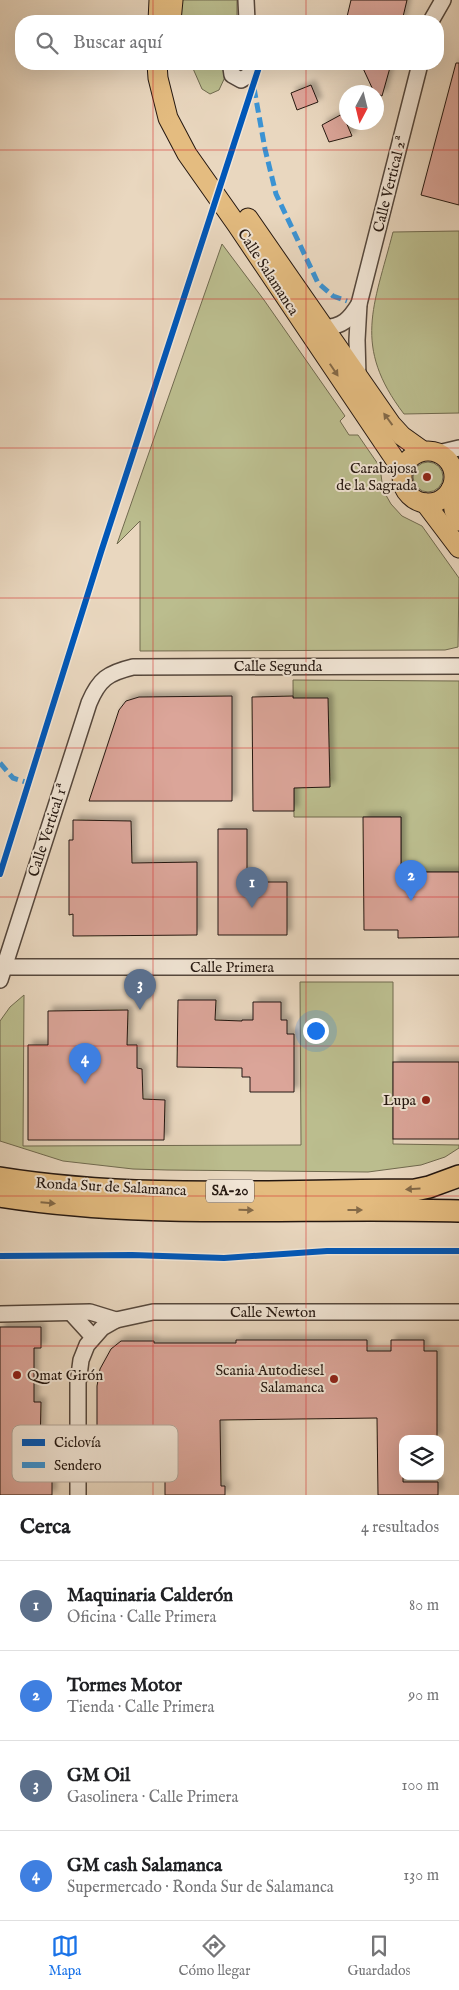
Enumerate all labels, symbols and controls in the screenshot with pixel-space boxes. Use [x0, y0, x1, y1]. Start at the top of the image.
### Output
search box [15, 15, 444, 70]
icon: search [33, 29, 61, 57]
text: Buscar aquí [73, 31, 162, 55]
north arrow [339, 85, 384, 130]
street label: Calle Vertical 2ª [369, 133, 411, 234]
street label: Calle Salamanca [233, 225, 303, 319]
one-way arrow [329, 363, 339, 377]
one-way arrow [383, 412, 393, 426]
place label: Carabajosa de la Sagrada [336, 459, 418, 495]
marker: Carabajosa de la Sagrada [421, 471, 433, 483]
street label: Calle Segunda [234, 657, 323, 676]
street label: Calle Vertical 1ª [24, 780, 72, 879]
pin: 2 [395, 860, 427, 901]
pin: 1 [236, 867, 268, 908]
street label: Calle Primera [190, 958, 275, 977]
pin: 3 [124, 969, 156, 1010]
your location [303, 1018, 329, 1044]
pin: 4 [69, 1043, 101, 1084]
place label: Lupa [383, 1091, 417, 1110]
marker: Lupa [420, 1094, 432, 1106]
street label: Ronda Sur de Salamanca [35, 1174, 188, 1200]
road number: SA-20 [206, 1180, 254, 1202]
one-way arrow [404, 1186, 420, 1194]
one-way arrow [41, 1199, 57, 1207]
one-way arrow [238, 1206, 254, 1214]
one-way arrow [348, 1206, 364, 1214]
street label: Calle Newton [230, 1303, 316, 1322]
place label: Scania Autodiesel Salamanca [215, 1361, 325, 1397]
place label: Qmat Girón [27, 1366, 103, 1385]
marker: Qmat Girón [11, 1369, 23, 1381]
marker: Scania Autodiesel Salamanca [328, 1373, 340, 1385]
legend [12, 1425, 178, 1482]
text: Ciclovía [54, 1434, 102, 1452]
map controls [399, 1435, 444, 1480]
button: layers [399, 1435, 444, 1480]
text: Sendero [54, 1457, 102, 1475]
text: Cerca [20, 1514, 70, 1541]
text: 4 resultados [361, 1518, 439, 1538]
text: Maquinaria Calderón [67, 1584, 233, 1608]
text: 1 [33, 1596, 39, 1616]
text: 80 m [409, 1596, 439, 1616]
text: Oficina · Calle Primera [67, 1608, 216, 1628]
text: Tormes Motor [67, 1674, 182, 1698]
text: 2 [32, 1686, 40, 1706]
text: 90 m [408, 1686, 439, 1706]
text: Tienda · Calle Primera [67, 1698, 214, 1718]
text: GM Oil [67, 1764, 130, 1788]
text: 3 [33, 1776, 39, 1796]
text: 100 m [402, 1776, 439, 1796]
text: Gasolinera · Calle Primera [67, 1788, 238, 1808]
text: GM cash Salamanca [67, 1854, 222, 1878]
text: 4 [32, 1866, 40, 1886]
text: 130 m [403, 1866, 439, 1886]
text: Supermercado · Ronda Sur de Salamanca [67, 1878, 334, 1898]
tab: Mapa [49, 1932, 81, 1980]
tab: Cómo llegar [179, 1932, 250, 1980]
tab: Guardados [347, 1932, 410, 1980]

